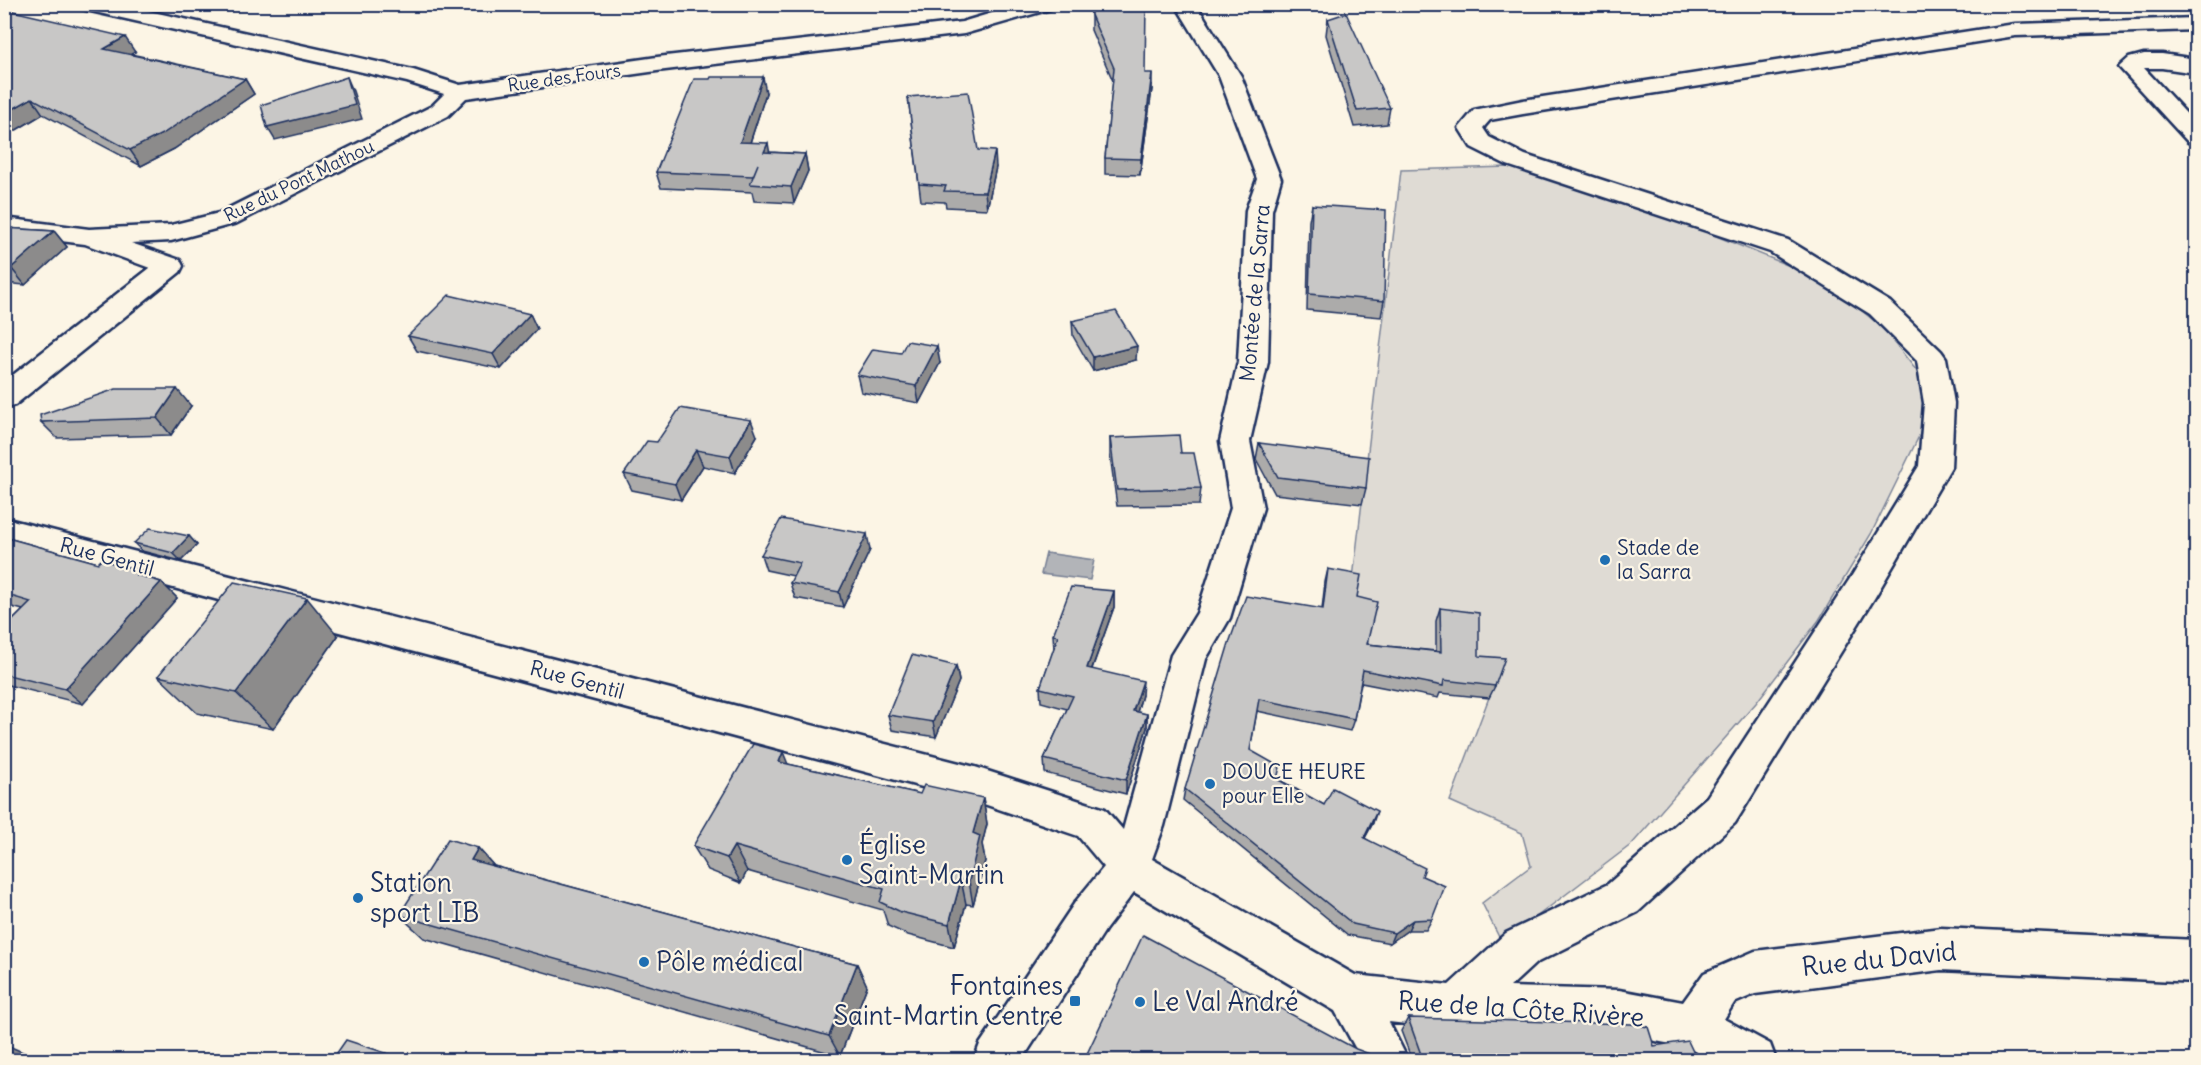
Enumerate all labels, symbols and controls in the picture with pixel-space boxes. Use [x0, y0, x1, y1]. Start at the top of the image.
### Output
street label: Rue des Fours [506, 58, 622, 97]
street label: Rue du Pont Mathou [220, 134, 378, 227]
street label: Montée de la Sarra [1233, 203, 1276, 383]
street label: Rue Gentil [57, 531, 157, 582]
place label: Stade de la Sarra [1617, 534, 1699, 585]
marker: Stade de la Sarra [1598, 553, 1612, 567]
street label: Rue Gentil [527, 654, 627, 705]
place label: DOUCE HEURE pour Elle [1222, 758, 1366, 809]
marker: DOUCE HEURE pour Elle [1203, 777, 1217, 791]
place label: Église Saint-Martin [859, 827, 1004, 891]
marker: Église Saint-Martin [840, 853, 854, 867]
place label: Station sport LIB [370, 866, 479, 929]
marker: Station sport LIB [351, 891, 365, 905]
street label: Rue du David [1800, 934, 1958, 983]
place label: Pôle médical [656, 945, 803, 978]
marker: Pôle médical [637, 955, 651, 969]
place label: Fontaines Saint-Martin Centre [834, 969, 1063, 1032]
street label: Rue de la Côte Rivère [1397, 983, 1645, 1034]
place label: Le Val André [1152, 985, 1298, 1018]
marker: Fontaines Saint-Martin Centre [1068, 994, 1082, 1008]
marker: Le Val André [1133, 995, 1147, 1009]

